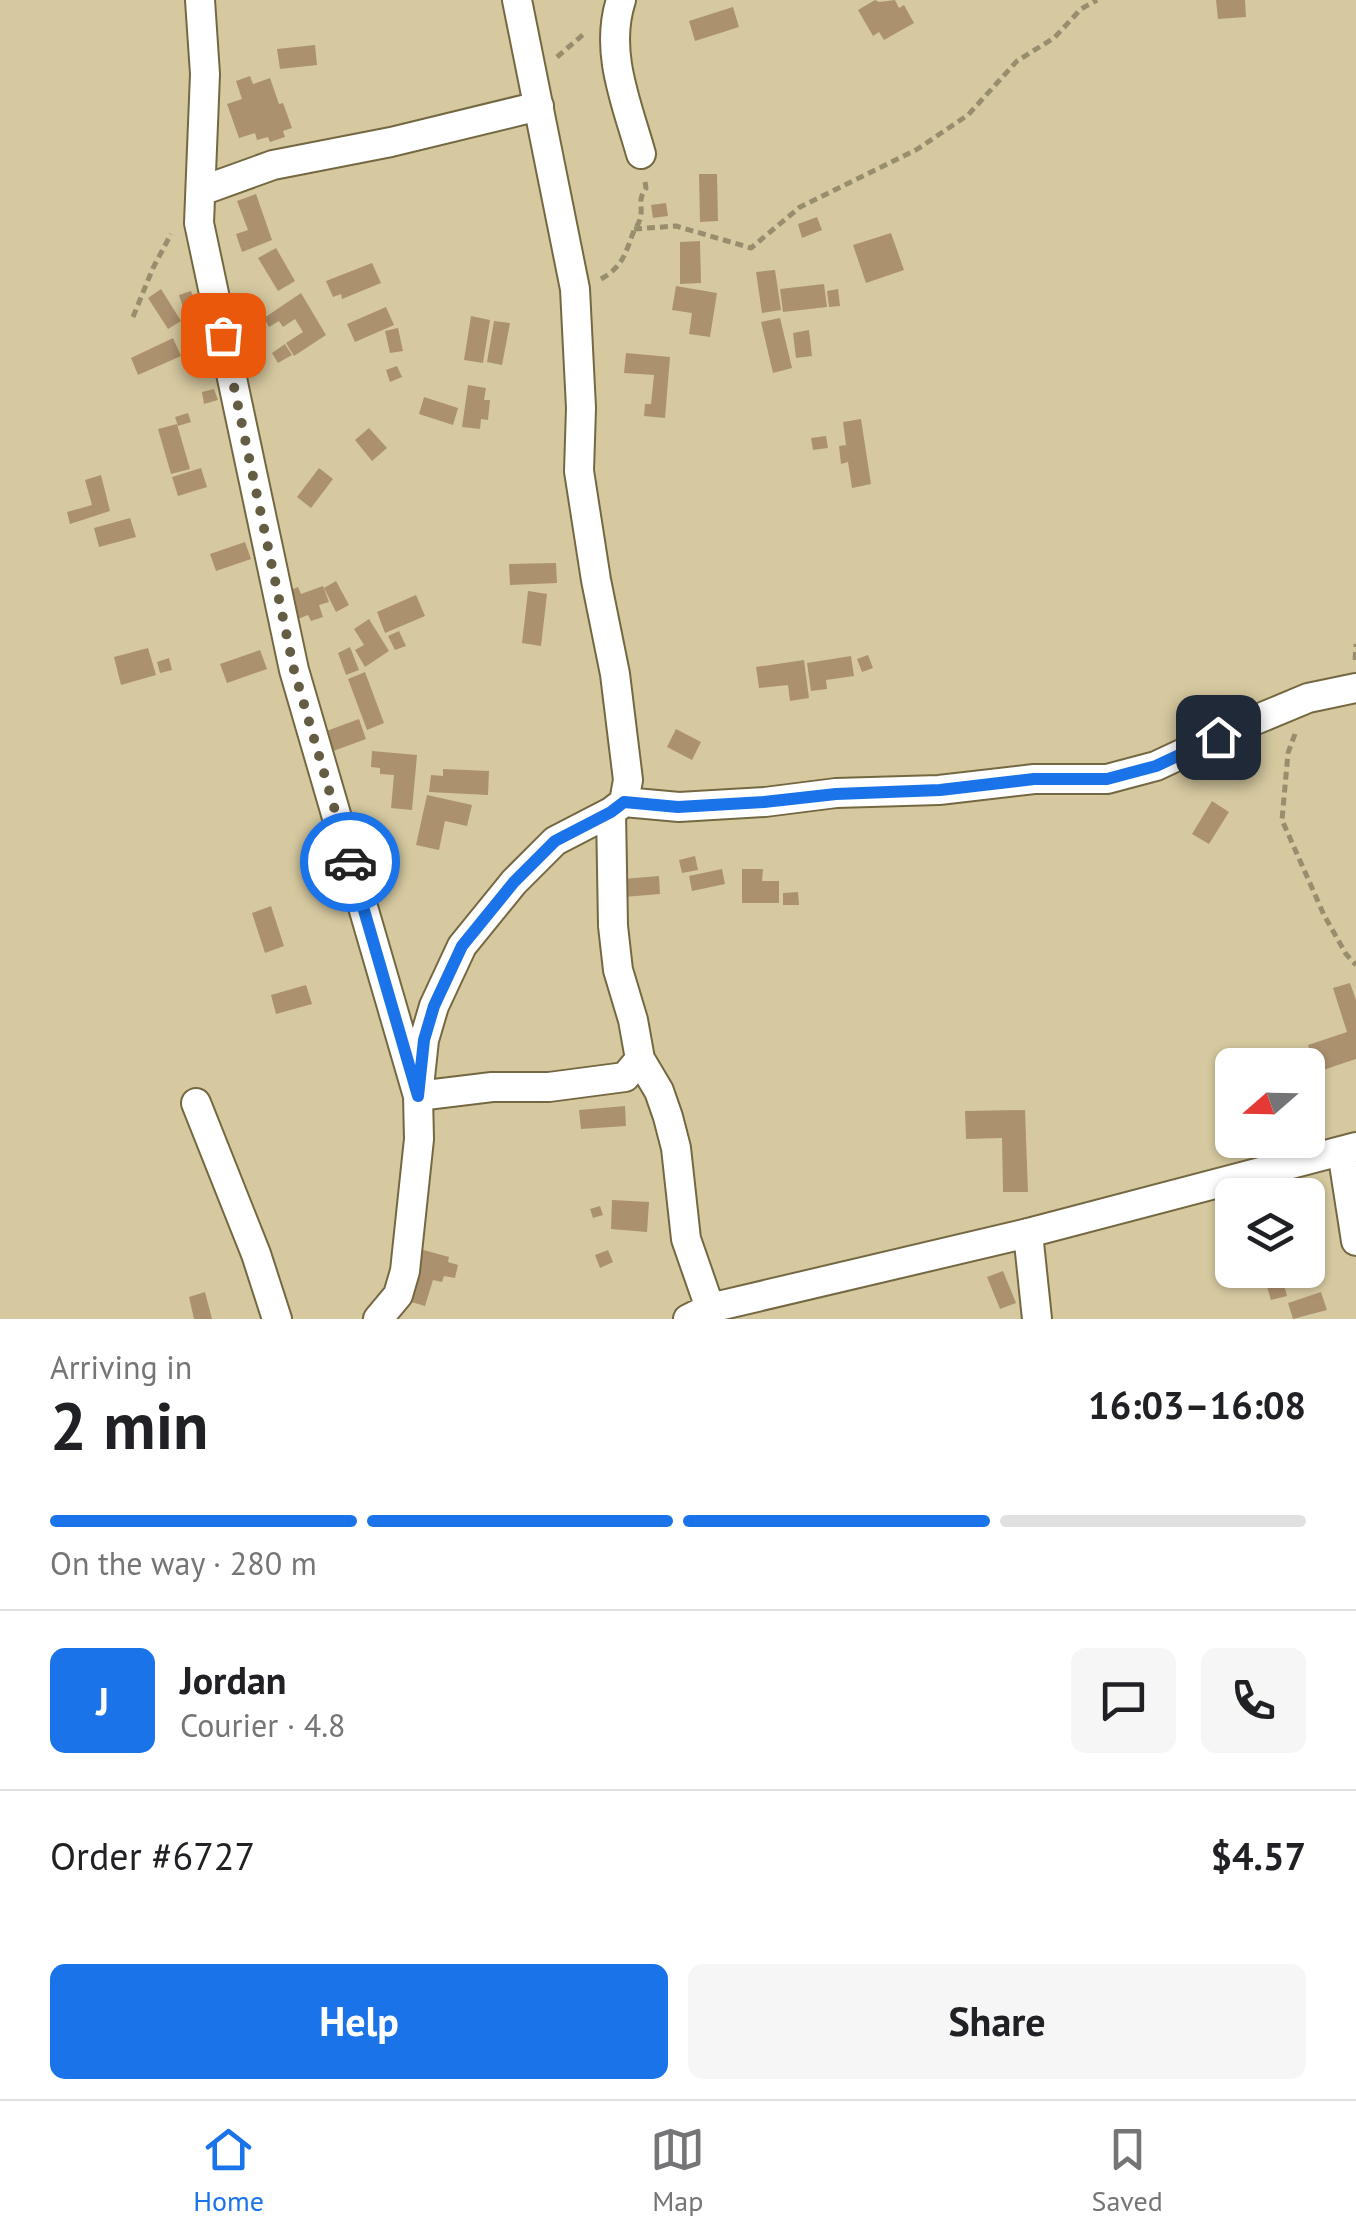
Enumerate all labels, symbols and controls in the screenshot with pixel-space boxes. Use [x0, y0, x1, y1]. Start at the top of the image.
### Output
pin [181, 293, 266, 378]
icon: bag [196, 308, 251, 363]
pin [1176, 695, 1261, 780]
icon: home [1191, 710, 1246, 765]
courier [300, 812, 400, 912]
icon: car [323, 835, 378, 890]
north arrow [1215, 1048, 1325, 1158]
map controls [1215, 1048, 1325, 1288]
button: layers [1215, 1178, 1325, 1288]
text: Arriving in [50, 1346, 192, 1388]
text: 16:03–16:08 [1088, 1380, 1306, 1429]
text: 2 min [50, 1383, 209, 1467]
text: On the way · 280 m [50, 1542, 317, 1584]
button: chat [1071, 1648, 1176, 1753]
button: phone [1201, 1648, 1306, 1753]
text: Jordan [180, 1655, 286, 1704]
text: J [96, 1676, 109, 1725]
text: Courier · 4.8 [180, 1704, 346, 1746]
text: Order #6727 [50, 1831, 255, 1880]
text: $4.57 [1210, 1831, 1306, 1880]
button: Help [50, 1964, 668, 2079]
button: Share [688, 1964, 1306, 2079]
tab: Home [193, 2122, 264, 2219]
tab: Map [650, 2122, 705, 2219]
tab: Saved [1092, 2122, 1163, 2219]

